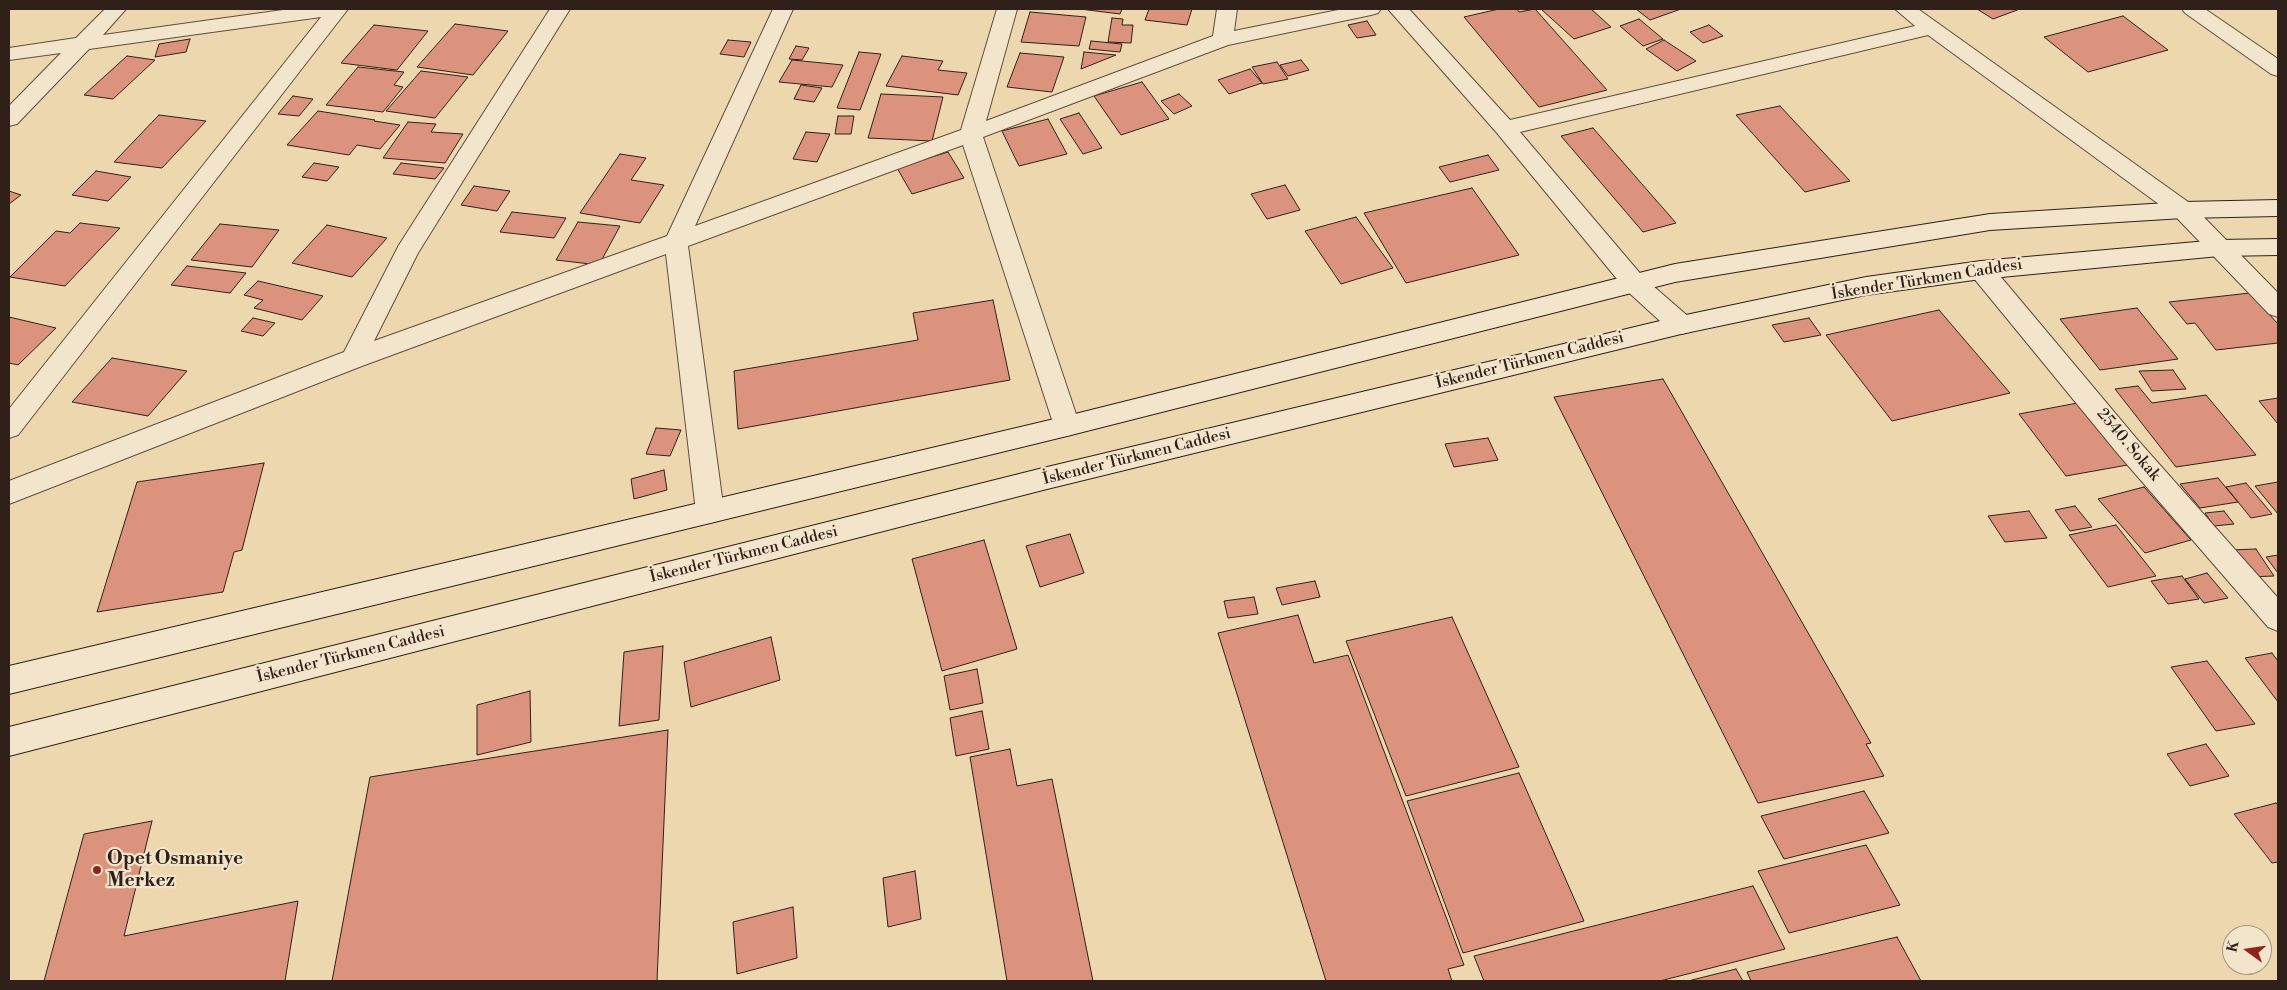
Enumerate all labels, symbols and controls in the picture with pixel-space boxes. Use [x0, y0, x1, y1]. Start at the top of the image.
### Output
street label: İskender Türkmen Caddesi [1830, 255, 2024, 305]
street label: İskender Türkmen Caddesi [1434, 328, 1626, 394]
street label: 2540. Sokak [2092, 405, 2164, 485]
street label: İskender Türkmen Caddesi [1041, 424, 1233, 490]
street label: İskender Türkmen Caddesi [648, 522, 840, 588]
street label: İskender Türkmen Caddesi [255, 622, 447, 688]
place label: Opet Osmaniye Merkez [107, 848, 243, 892]
marker: Opet Osmaniye Merkez [91, 864, 103, 876]
north arrow [2222, 925, 2272, 975]
text: K [2223, 939, 2244, 954]

